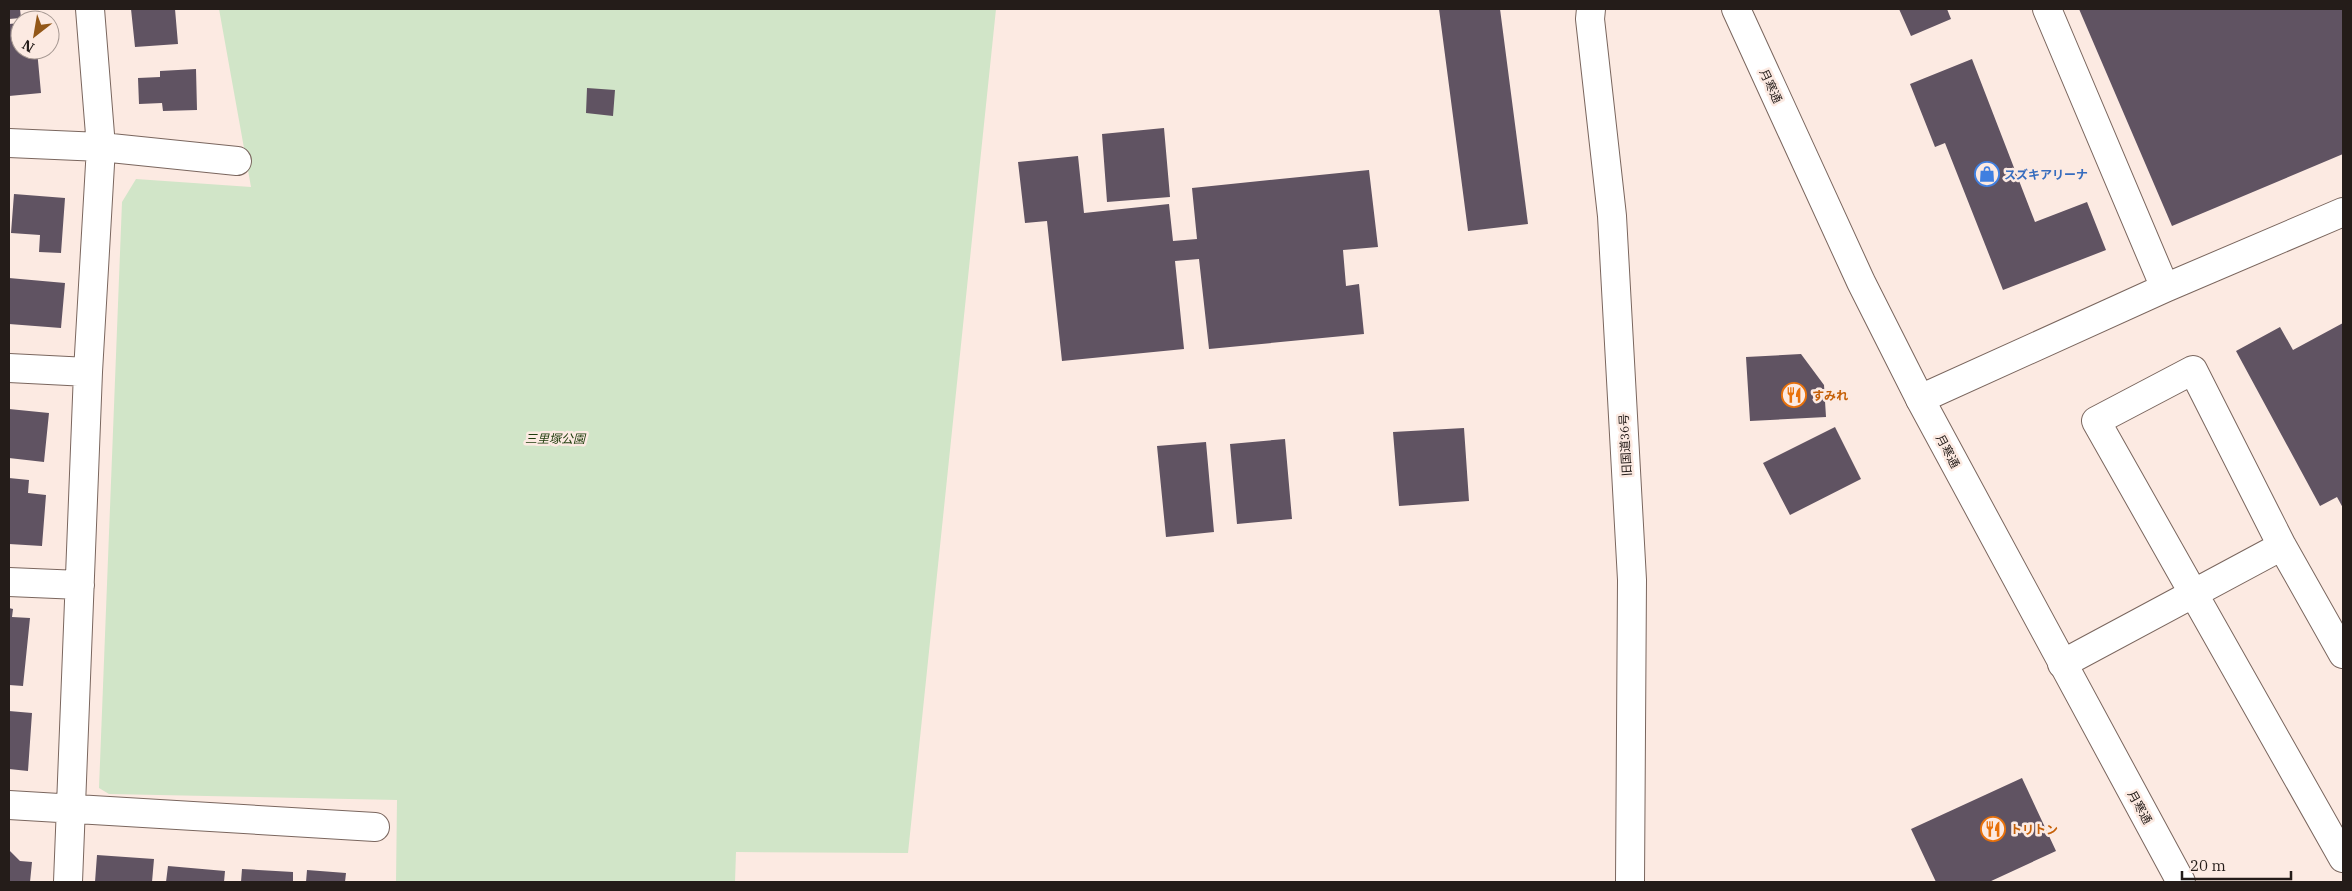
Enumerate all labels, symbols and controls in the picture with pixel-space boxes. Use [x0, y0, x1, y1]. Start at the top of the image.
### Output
north arrow [10, 10, 60, 60]
text: N [19, 36, 38, 57]
street label: 月寒通 [1757, 67, 1785, 105]
shop icon: スズキアリーナ [1974, 161, 2000, 187]
place label: スズキアリーナ [2004, 167, 2088, 182]
restaurant icon: すみれ [1781, 382, 1807, 408]
place label: すみれ [1812, 388, 1848, 403]
street label: 旧国道36号 [1616, 413, 1634, 477]
park label: 三里塚公園 [525, 431, 587, 446]
street label: 月寒通 [1933, 432, 1963, 470]
street label: 月寒通 [2125, 788, 2155, 826]
restaurant icon: トリトン [1980, 816, 2006, 842]
place label: トリトン [2010, 822, 2058, 837]
scale bar [2182, 848, 2291, 880]
text: 20 m [2190, 856, 2226, 875]

